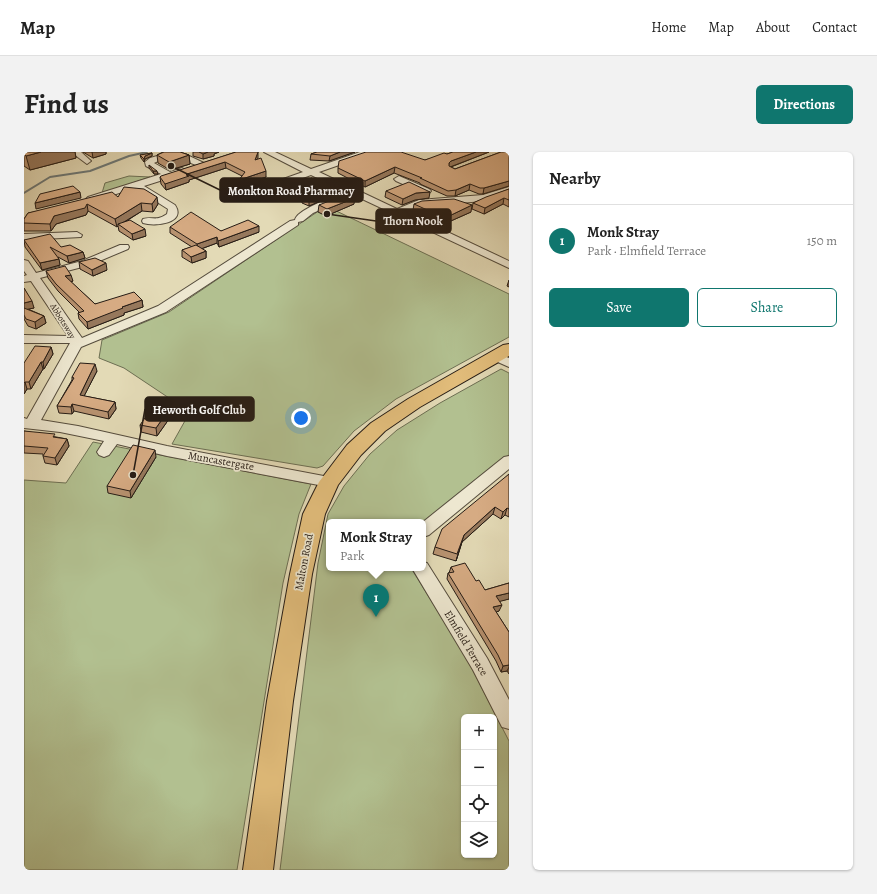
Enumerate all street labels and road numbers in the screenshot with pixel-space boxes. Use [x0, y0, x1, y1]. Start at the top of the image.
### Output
street label: Abbotsway [47, 300, 79, 342]
street label: Muncastergate [187, 448, 255, 474]
street label: Malton Road [291, 532, 317, 592]
street label: Elmfield Terrace [441, 608, 491, 678]

